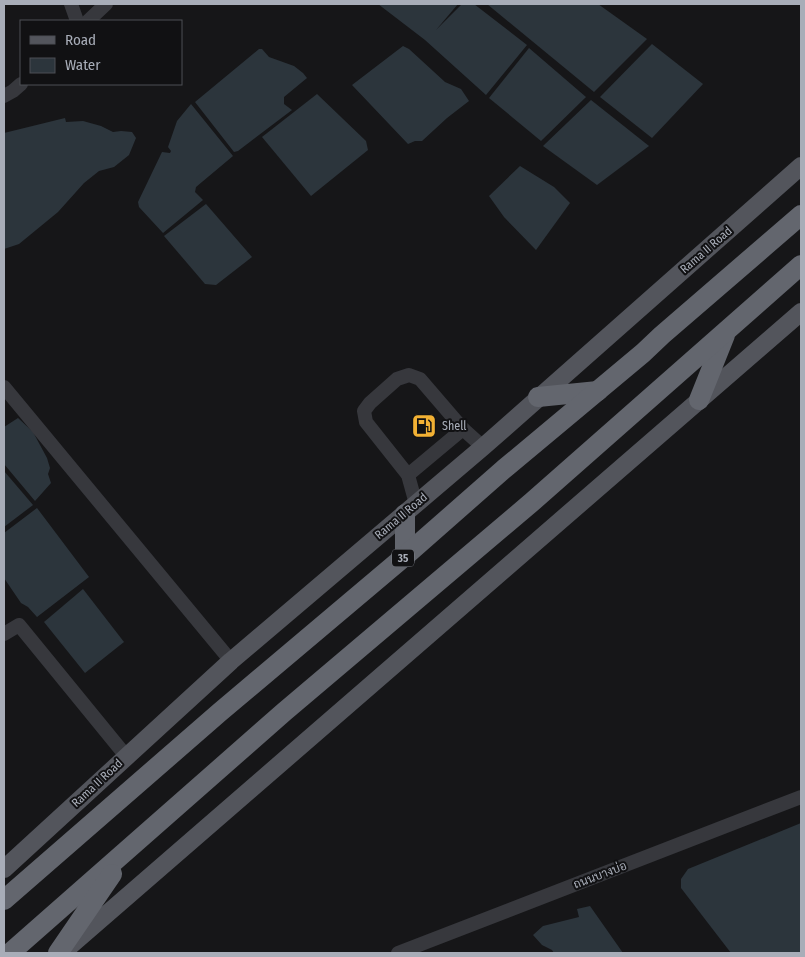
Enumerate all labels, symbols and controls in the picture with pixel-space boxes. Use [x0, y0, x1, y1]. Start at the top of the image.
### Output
legend [20, 20, 182, 85]
text: Road [65, 31, 96, 49]
text: Water [65, 56, 101, 74]
street label: Rama II Road [677, 224, 735, 276]
fuel station icon: Shell [411, 413, 437, 439]
place label: Shell [442, 419, 467, 433]
street label: Rama II Road [372, 490, 430, 542]
road number: 35 [392, 550, 414, 566]
street label: Rama II Road [69, 756, 125, 810]
street label: ถนนบางบ่อ [571, 858, 629, 892]

